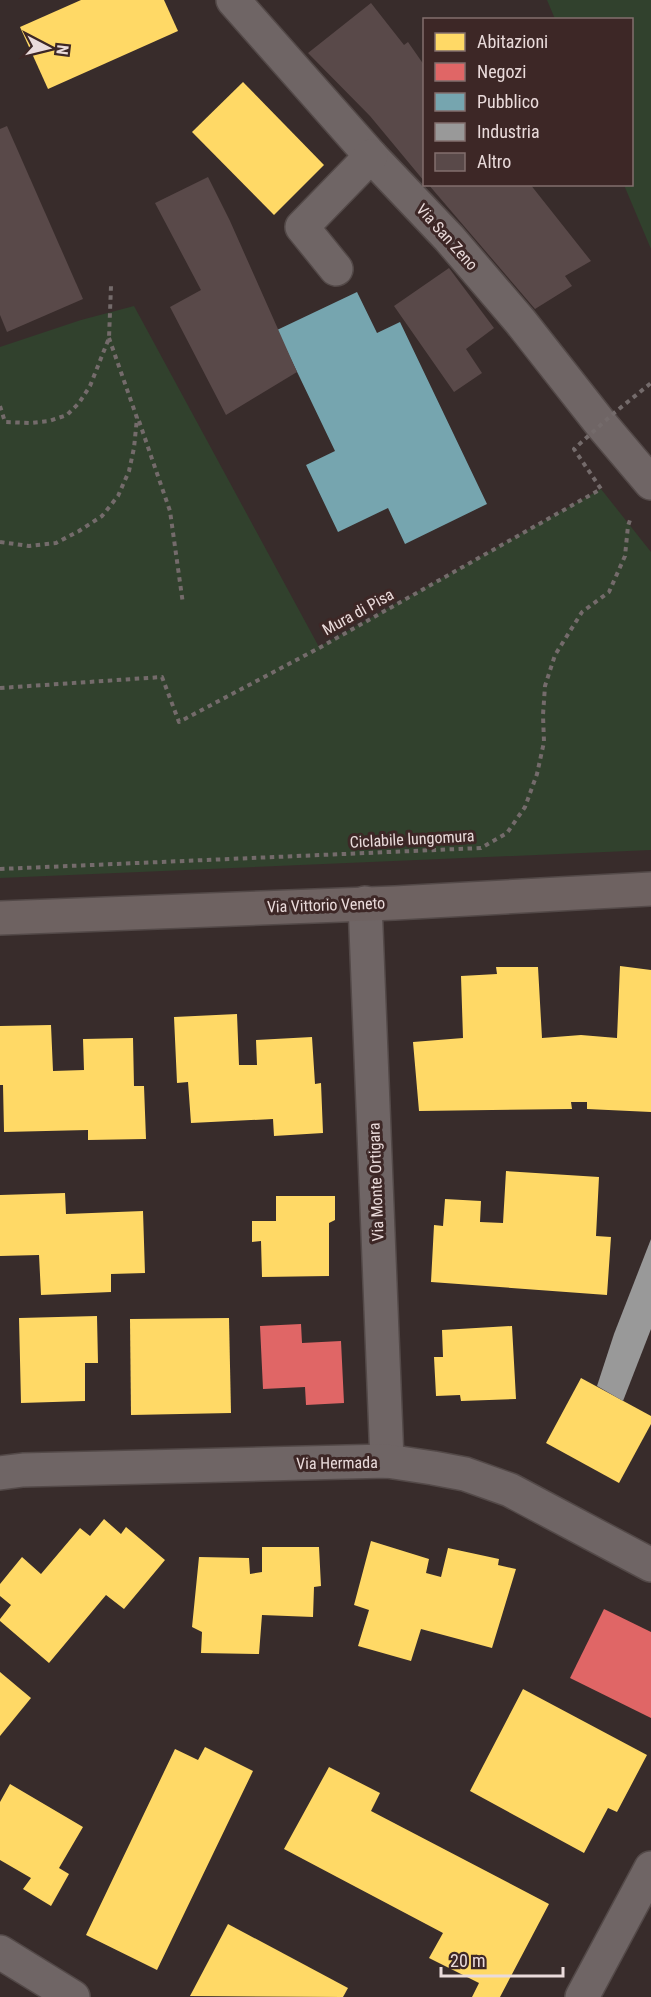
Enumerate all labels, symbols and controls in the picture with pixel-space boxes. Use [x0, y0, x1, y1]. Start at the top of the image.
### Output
north arrow [18, 18, 78, 78]
legend [423, 18, 633, 186]
text: Abitazioni [477, 31, 548, 52]
text: N [52, 44, 72, 56]
text: Negozi [477, 61, 526, 82]
text: Pubblico [477, 91, 539, 112]
text: Industria [477, 121, 540, 142]
text: Altro [477, 151, 511, 172]
street label: Via San Zeno [412, 200, 482, 274]
street label: Mura di Pisa [319, 585, 397, 639]
street label: Ciclabile lungomura [349, 826, 475, 852]
street label: Via Vittorio Veneto [267, 893, 385, 917]
street label: Via Monte Ortigara [364, 1122, 388, 1242]
street label: Via Hermada [296, 1453, 378, 1473]
scale bar [441, 1940, 562, 1978]
text: 20 m [450, 1950, 485, 1971]

